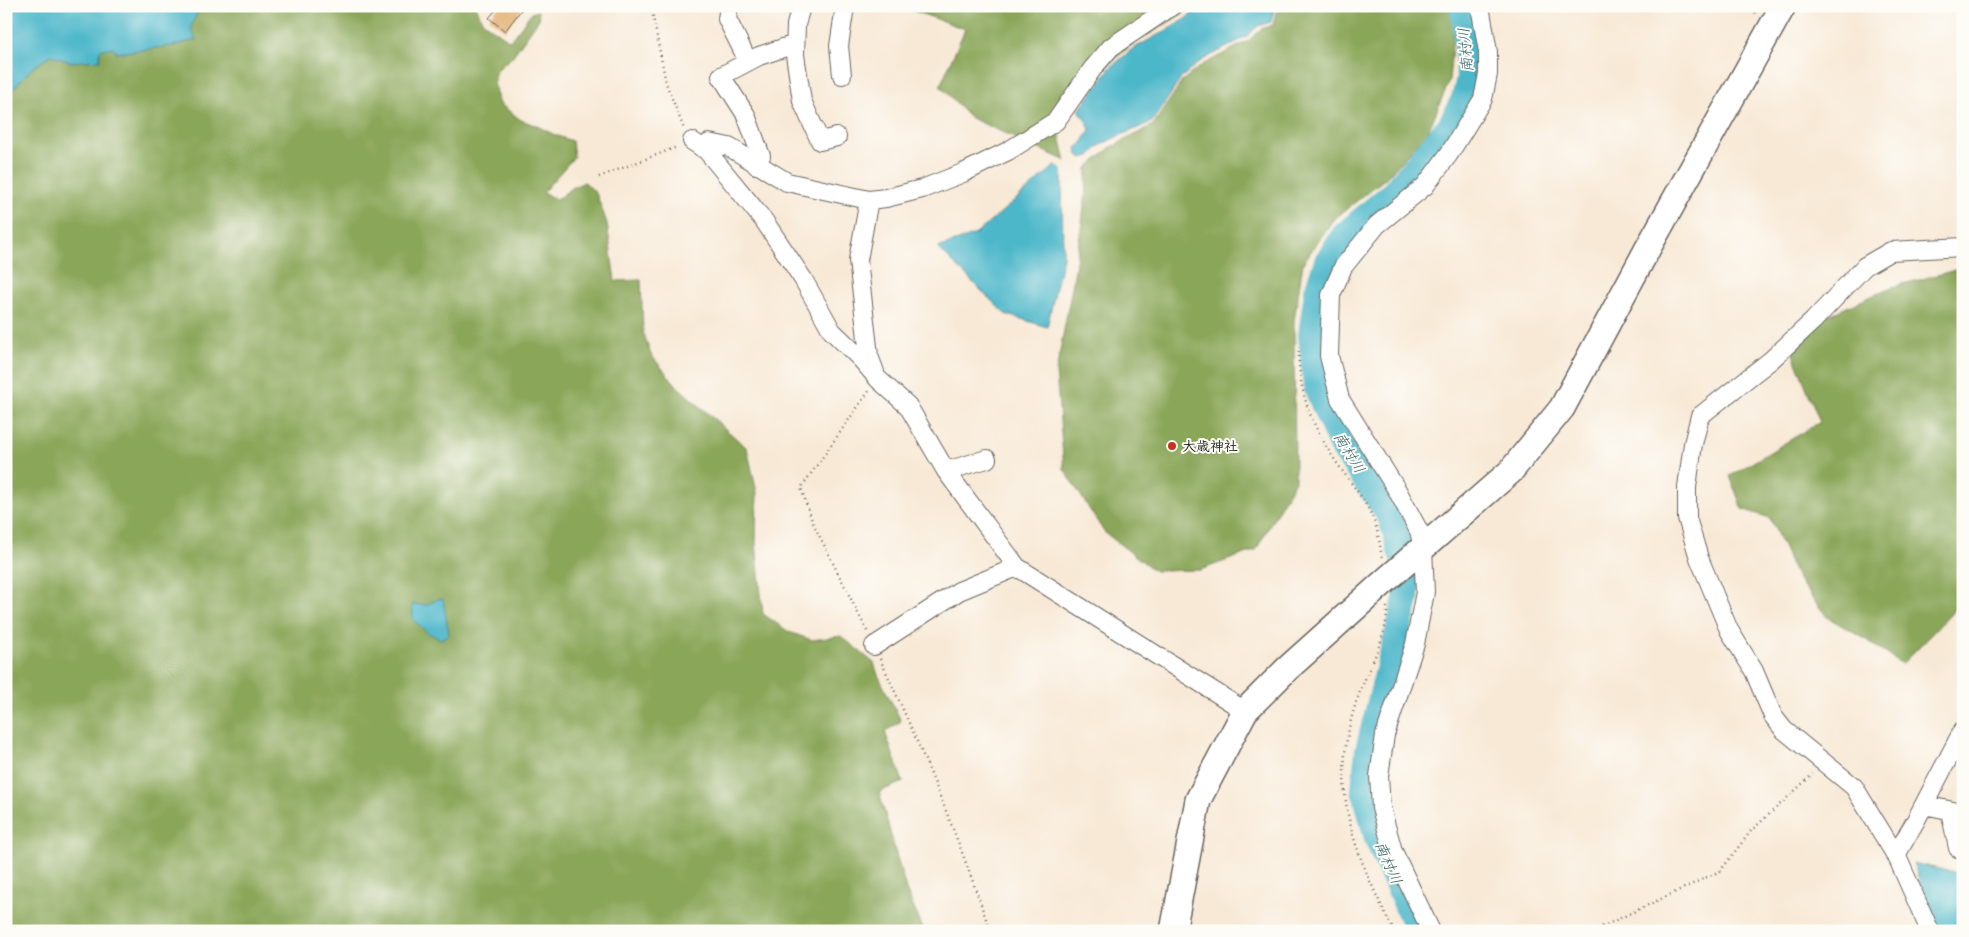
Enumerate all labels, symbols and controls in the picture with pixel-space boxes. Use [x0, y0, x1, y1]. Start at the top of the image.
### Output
water label: 南村川 [1455, 27, 1477, 73]
water label: 南村川 [1329, 429, 1369, 477]
place label: 大歳神社 [1182, 438, 1238, 455]
marker: 大歳神社 [1166, 440, 1178, 452]
water label: 南村川 [1370, 839, 1406, 887]

